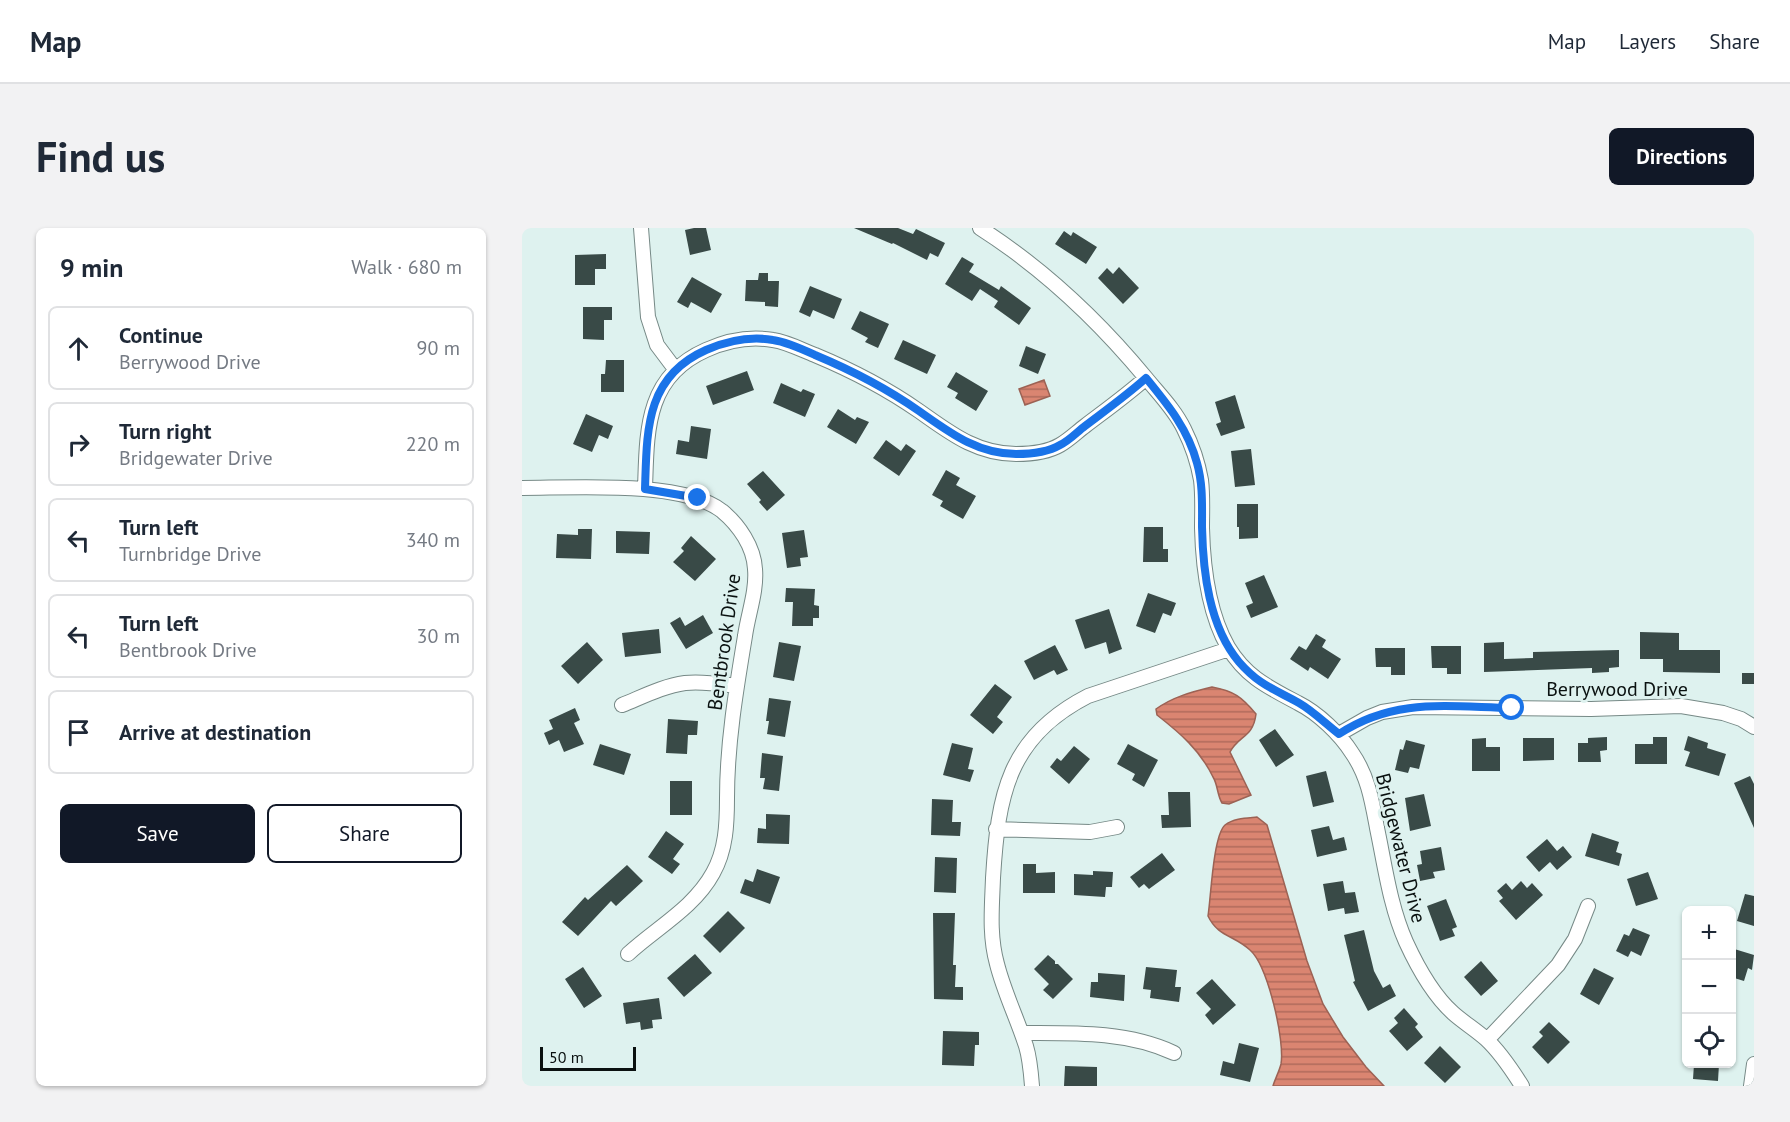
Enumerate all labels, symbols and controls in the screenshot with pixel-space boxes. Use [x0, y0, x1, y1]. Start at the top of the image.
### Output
text: Map [30, 23, 81, 60]
text: Map [1548, 28, 1586, 55]
text: Layers [1619, 28, 1676, 55]
text: Share [1709, 28, 1760, 55]
button: Directions [1609, 128, 1754, 185]
text: Find us [36, 129, 165, 184]
text: 9 min [60, 251, 123, 284]
text: Walk · 680 m [351, 254, 462, 280]
text: Continue [119, 321, 203, 349]
icon: ahead [62, 332, 95, 365]
text: 90 m [417, 335, 460, 361]
text: Berrywood Drive [119, 349, 261, 375]
text: Turn right [119, 417, 211, 445]
icon: right [62, 428, 95, 461]
text: 220 m [406, 431, 460, 457]
text: Bridgewater Drive [119, 445, 273, 471]
route end [684, 484, 710, 510]
text: Turn left [119, 513, 199, 541]
icon: left [62, 524, 95, 557]
text: 340 m [406, 527, 460, 553]
text: Turnbridge Drive [119, 541, 261, 567]
street label: Bentbrook Drive [702, 572, 746, 712]
text: Turn left [119, 609, 199, 637]
icon: left [62, 620, 95, 653]
text: 30 m [417, 623, 460, 649]
text: Bentbrook Drive [119, 637, 257, 663]
street label: Berrywood Drive [1546, 676, 1688, 702]
route start [1498, 694, 1524, 720]
icon: arrive [62, 716, 95, 749]
text: Arrive at destination [119, 718, 311, 746]
street label: Bridgewater Drive [1370, 770, 1432, 926]
button: Save [60, 804, 255, 863]
button: Share [267, 804, 462, 863]
map controls [1682, 906, 1736, 1068]
button: + [1682, 906, 1736, 960]
button: − [1682, 960, 1736, 1014]
button: locate [1682, 1014, 1736, 1068]
scale bar [540, 1044, 636, 1072]
text: 50 m [549, 1047, 584, 1067]

